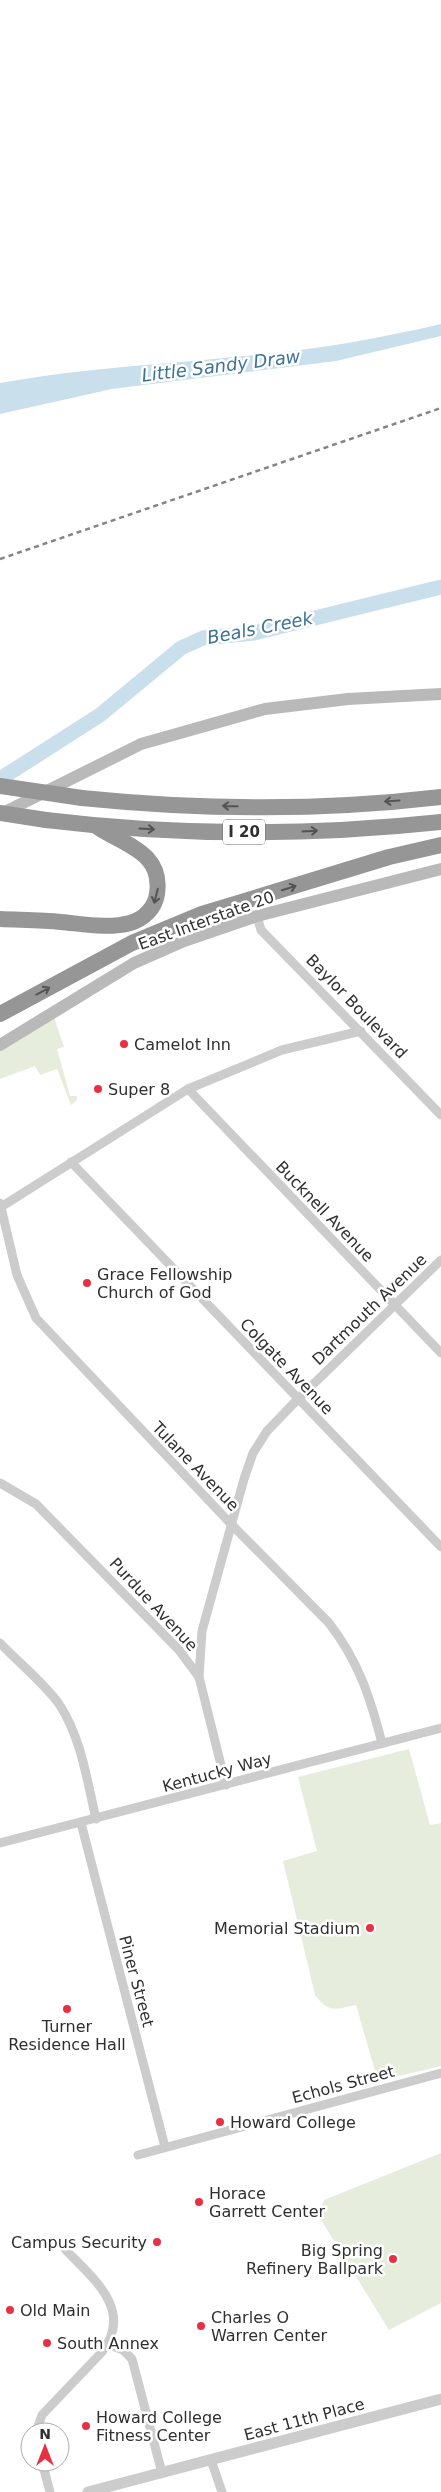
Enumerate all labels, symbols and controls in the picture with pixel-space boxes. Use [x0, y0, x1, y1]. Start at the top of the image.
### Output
water label: Little Sandy Draw [140, 345, 302, 386]
water label: Beals Creek [205, 607, 316, 648]
one-way arrow [385, 796, 401, 806]
one-way arrow [222, 801, 238, 811]
road number: I 20 [223, 820, 265, 844]
one-way arrow [139, 825, 155, 834]
one-way arrow [301, 826, 317, 835]
one-way arrow [280, 882, 296, 892]
street label: East Interstate 20 [136, 887, 277, 954]
one-way arrow [151, 888, 160, 904]
street label: Baylor Boulevard [302, 950, 411, 1062]
one-way arrow [35, 986, 50, 995]
place label: Camelot Inn [134, 1035, 231, 1054]
marker: Camelot Inn [118, 1038, 130, 1050]
place label: Super 8 [108, 1080, 170, 1099]
marker: Super 8 [92, 1083, 104, 1095]
street label: Bucknell Avenue [272, 1157, 378, 1266]
street label: Dartmouth Avenue [308, 1250, 430, 1369]
place label: Grace Fellowship Church of God [97, 1265, 233, 1302]
marker: Grace Fellowship Church of God [81, 1277, 93, 1289]
street label: Colgate Avenue [236, 1314, 337, 1418]
street label: Tulane Avenue [148, 1417, 243, 1515]
street label: Purdue Avenue [106, 1554, 202, 1655]
street label: Kentucky Way [160, 1749, 274, 1796]
place label: Memorial Stadium [214, 1919, 360, 1938]
marker: Memorial Stadium [364, 1922, 376, 1934]
street label: Piner Street [115, 1933, 158, 2029]
marker: Turner Residence Hall [61, 2003, 73, 2015]
place label: Turner Residence Hall [8, 2017, 126, 2054]
street label: Echols Street [290, 2062, 396, 2107]
place label: Howard College [230, 2113, 356, 2132]
marker: Howard College [214, 2116, 226, 2128]
place label: Horace Garrett Center [209, 2184, 325, 2221]
marker: Horace Garrett Center [193, 2196, 205, 2208]
place label: Campus Security [11, 2233, 147, 2252]
marker: Campus Security [151, 2236, 163, 2248]
place label: Big Spring Refinery Ballpark [246, 2241, 384, 2278]
marker: Big Spring Refinery Ballpark [387, 2253, 399, 2265]
place label: Old Main [20, 2301, 90, 2320]
marker: Old Main [4, 2304, 16, 2316]
place label: Charles O Warren Center [211, 2308, 327, 2345]
marker: Charles O Warren Center [195, 2320, 207, 2332]
place label: South Annex [57, 2334, 159, 2353]
marker: South Annex [41, 2337, 53, 2349]
street label: East 11th Place [242, 2394, 366, 2445]
place label: Howard College Fitness Center [96, 2408, 222, 2445]
marker: Howard College Fitness Center [80, 2420, 92, 2432]
north arrow [20, 2422, 70, 2472]
text: N [39, 2426, 51, 2442]

